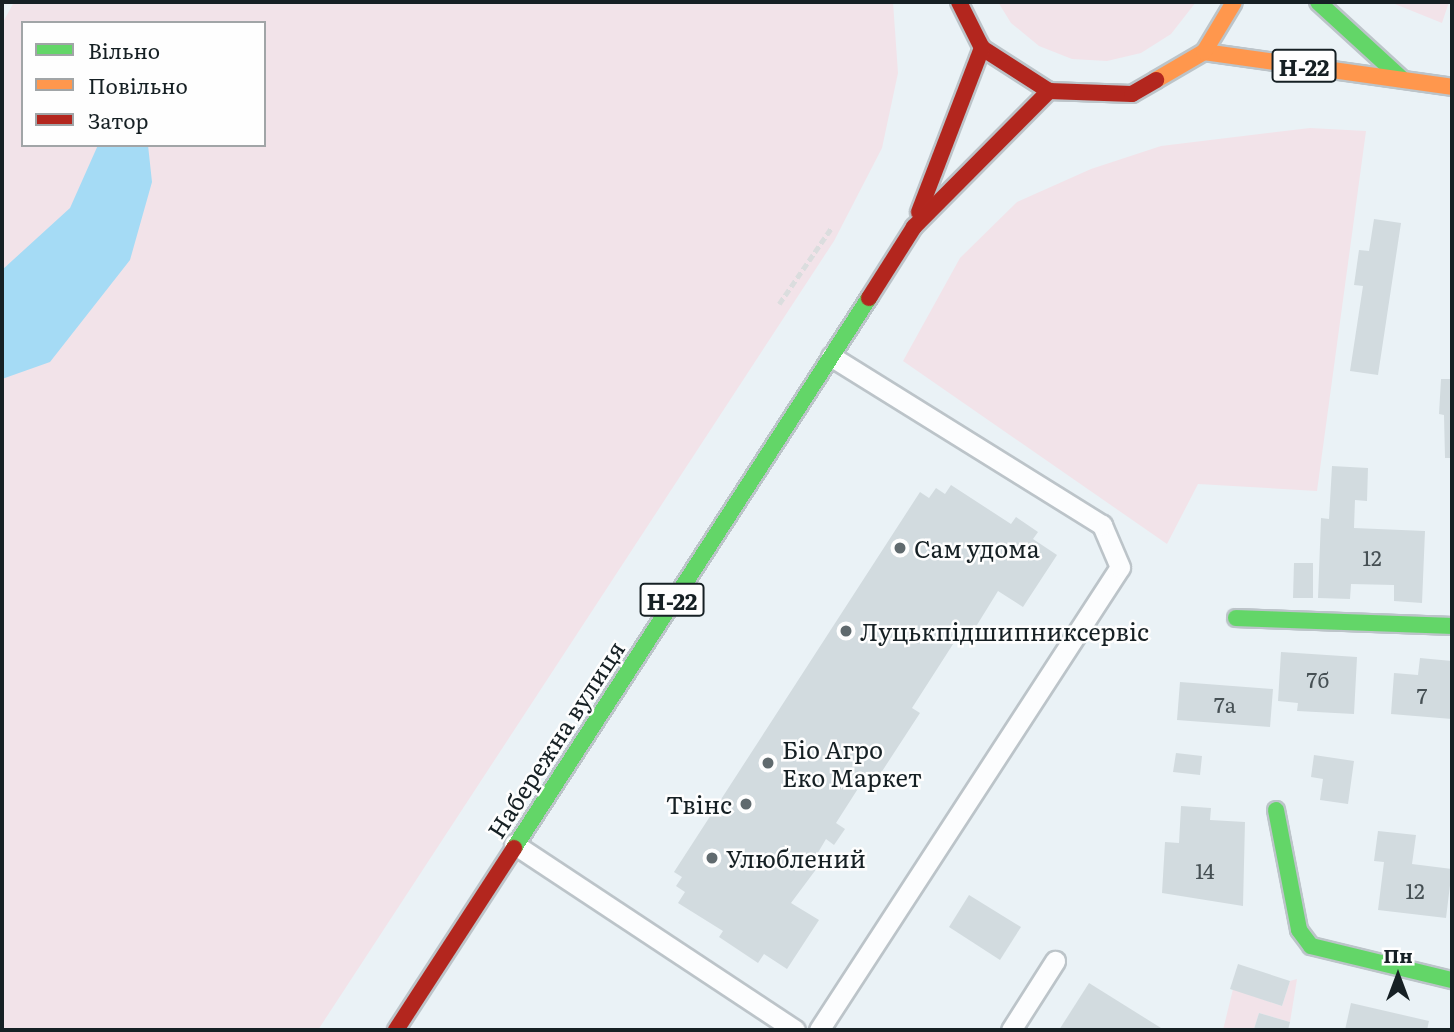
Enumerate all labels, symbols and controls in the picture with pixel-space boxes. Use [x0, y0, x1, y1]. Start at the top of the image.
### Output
legend [21, 21, 266, 147]
text: Вільно [88, 34, 160, 65]
road number: Н-22 [1271, 46, 1337, 86]
text: Повільно [88, 69, 188, 100]
text: Затор [88, 104, 148, 135]
place label: Сам удома [914, 534, 1040, 562]
marker: Сам удома [892, 540, 908, 556]
house number: 12 [1362, 544, 1382, 570]
road number: Н-22 [639, 580, 705, 620]
place label: Луцькпідшипниксервіс [860, 617, 1149, 645]
marker: Луцькпідшипниксервіс [838, 623, 854, 639]
street label: Набережна вулиця [480, 635, 630, 843]
house number: 7б [1307, 666, 1329, 692]
house number: 7 [1417, 682, 1427, 708]
house number: 7а [1214, 691, 1236, 717]
place label: Біо Агро Еко Маркет [782, 735, 922, 791]
marker: Біо Агро Еко Маркет [760, 755, 776, 771]
place label: Твінс [666, 790, 732, 818]
marker: Твінс [738, 796, 754, 812]
place label: Улюблений [726, 844, 866, 872]
marker: Улюблений [704, 850, 720, 866]
house number: 14 [1195, 857, 1215, 883]
house number: 12 [1405, 877, 1425, 903]
north arrow [1363, 941, 1433, 1011]
text: Пн [1383, 941, 1413, 969]

